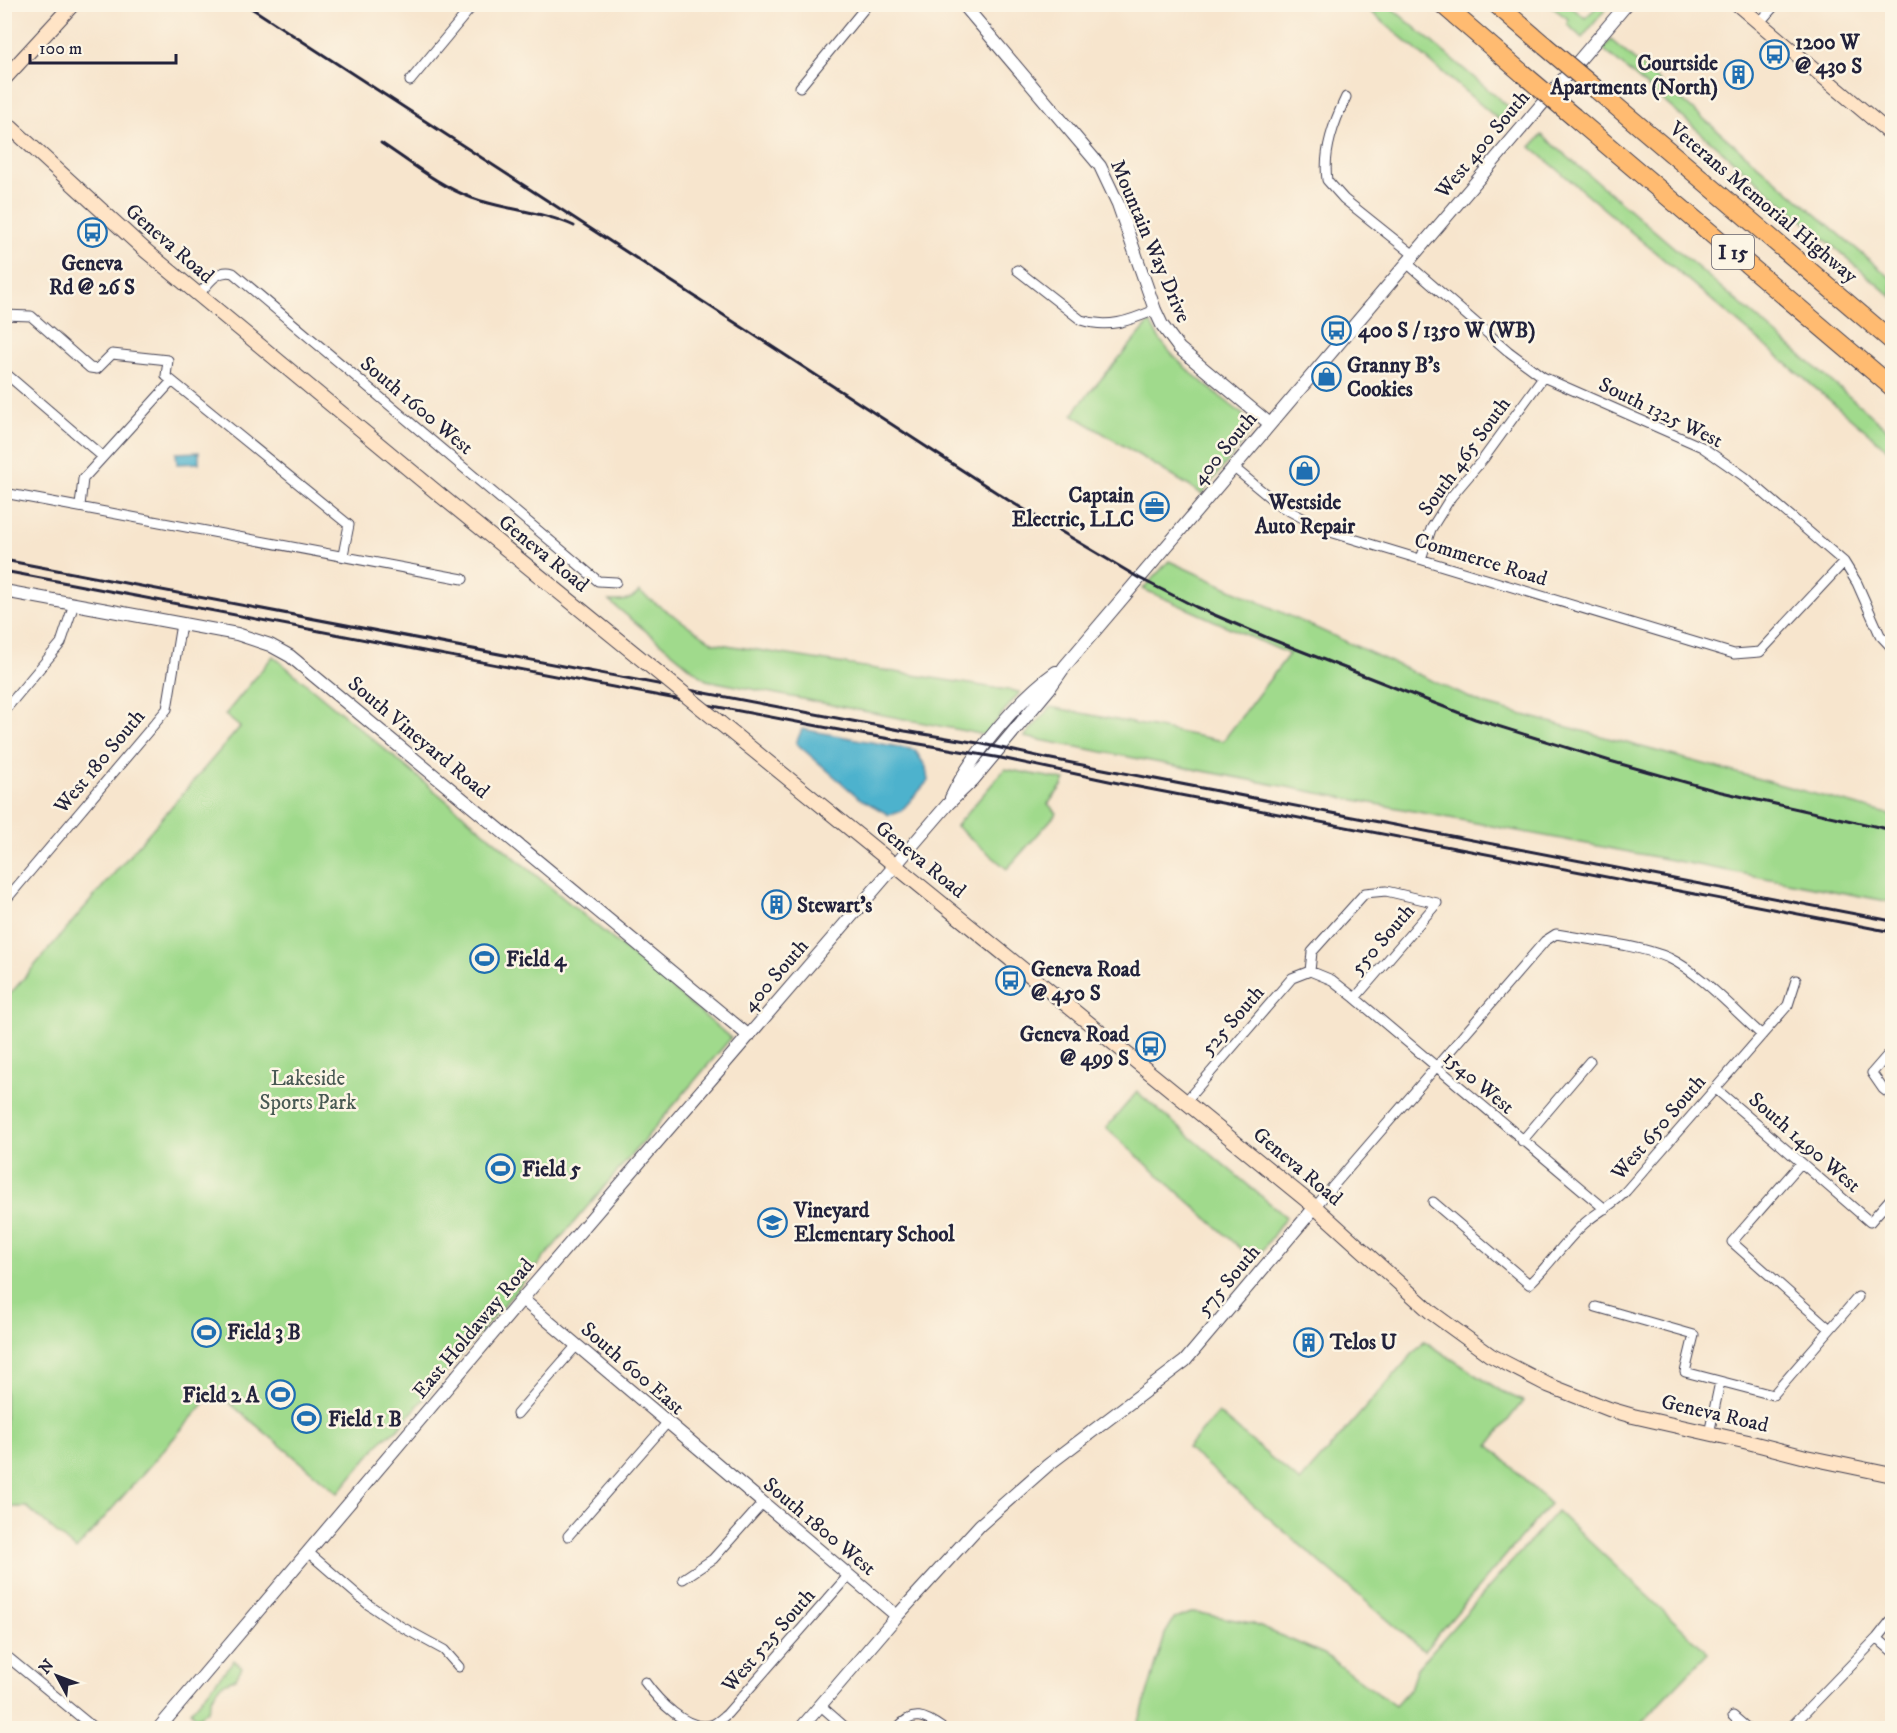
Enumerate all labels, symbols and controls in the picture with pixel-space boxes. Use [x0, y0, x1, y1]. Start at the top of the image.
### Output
scale bar [30, 27, 176, 65]
place label: 1200 W @ 430 S [1795, 30, 1862, 80]
text: 100 m [39, 38, 82, 60]
bus stop icon: 1200 W @ 430 S [1758, 38, 1790, 70]
place label: Courtside Apartments (North) [1550, 51, 1718, 101]
building icon: Courtside Apartments (North) [1723, 59, 1755, 91]
street label: West 400 South [1429, 85, 1536, 205]
street label: Veterans Memorial Highway [1663, 116, 1864, 290]
street label: Mountain Way Drive [1104, 156, 1196, 327]
street label: Geneva Road [120, 198, 219, 290]
bus stop icon: Geneva Rd @ 26 S [76, 216, 108, 248]
road number: I 15 [1712, 235, 1754, 269]
place label: Geneva Rd @ 26 S [49, 251, 135, 301]
bus stop icon: 400 S / 1350 W (WB) [1321, 314, 1353, 346]
place label: 400 S / 1350 W (WB) [1358, 318, 1535, 344]
street label: South 1600 West [354, 351, 479, 461]
place label: Granny B's Cookies [1347, 353, 1440, 403]
shop icon: Granny B's Cookies [1310, 361, 1342, 393]
street label: South 1325 West [1594, 372, 1727, 454]
street label: South 465 South [1413, 392, 1517, 521]
street label: 400 South [1186, 406, 1263, 491]
shop icon: Westside Auto Repair [1289, 455, 1321, 487]
place label: Captain Electric, LLC [1012, 483, 1135, 533]
place label: Westside Auto Repair [1254, 490, 1356, 540]
office icon: Captain Electric, LLC [1139, 491, 1171, 523]
street label: Geneva Road [493, 509, 594, 599]
street label: Commerce Road [1411, 527, 1551, 593]
street label: South Vineyard Road [342, 671, 495, 805]
street label: West 180 South [48, 704, 151, 820]
street label: Geneva Road [870, 815, 971, 905]
building icon: Stewart's [760, 889, 792, 921]
place label: Stewart's [797, 893, 872, 919]
street label: 550 South [1345, 899, 1421, 981]
street label: 400 South [737, 934, 815, 1018]
sports icon: Field 4 [469, 943, 501, 975]
place label: Field 4 [506, 947, 567, 973]
place label: Geneva Road @ 450 S [1031, 957, 1141, 1007]
bus stop icon: Geneva Road @ 450 S [994, 965, 1026, 997]
street label: 525 South [1195, 980, 1270, 1061]
place label: Geneva Road @ 499 S [1020, 1022, 1130, 1072]
bus stop icon: Geneva Road @ 499 S [1134, 1030, 1166, 1062]
street label: 1540 West [1437, 1045, 1520, 1120]
park label: Lakeside Sports Park [260, 1066, 357, 1116]
street label: West 650 South [1605, 1070, 1712, 1187]
street label: South 1490 West [1743, 1087, 1866, 1199]
street label: Geneva Road [1247, 1122, 1348, 1212]
sports icon: Field 5 [485, 1153, 517, 1185]
place label: Field 5 [522, 1157, 581, 1183]
place label: Vineyard Elementary School [793, 1198, 955, 1248]
school or university icon: Vineyard Elementary School [757, 1206, 789, 1238]
street label: 575 South [1191, 1240, 1266, 1322]
street label: East Holdaway Road [407, 1253, 540, 1404]
sports icon: Field 3 B [190, 1316, 222, 1348]
street label: South 600 East [575, 1317, 690, 1421]
place label: Field 3 B [227, 1320, 301, 1346]
building icon: Telos U [1293, 1326, 1325, 1358]
place label: Telos U [1329, 1330, 1397, 1356]
sports icon: Field 2 A [264, 1379, 296, 1411]
place label: Field 2 A [183, 1383, 260, 1409]
street label: Geneva Road [1659, 1389, 1771, 1439]
sports icon: Field 1 B [291, 1403, 323, 1435]
place label: Field 1 B [328, 1407, 402, 1433]
street label: South 1800 West [758, 1472, 881, 1582]
street label: West 525 South [716, 1583, 821, 1699]
north arrow [27, 1646, 87, 1706]
text: N [35, 1655, 58, 1678]

